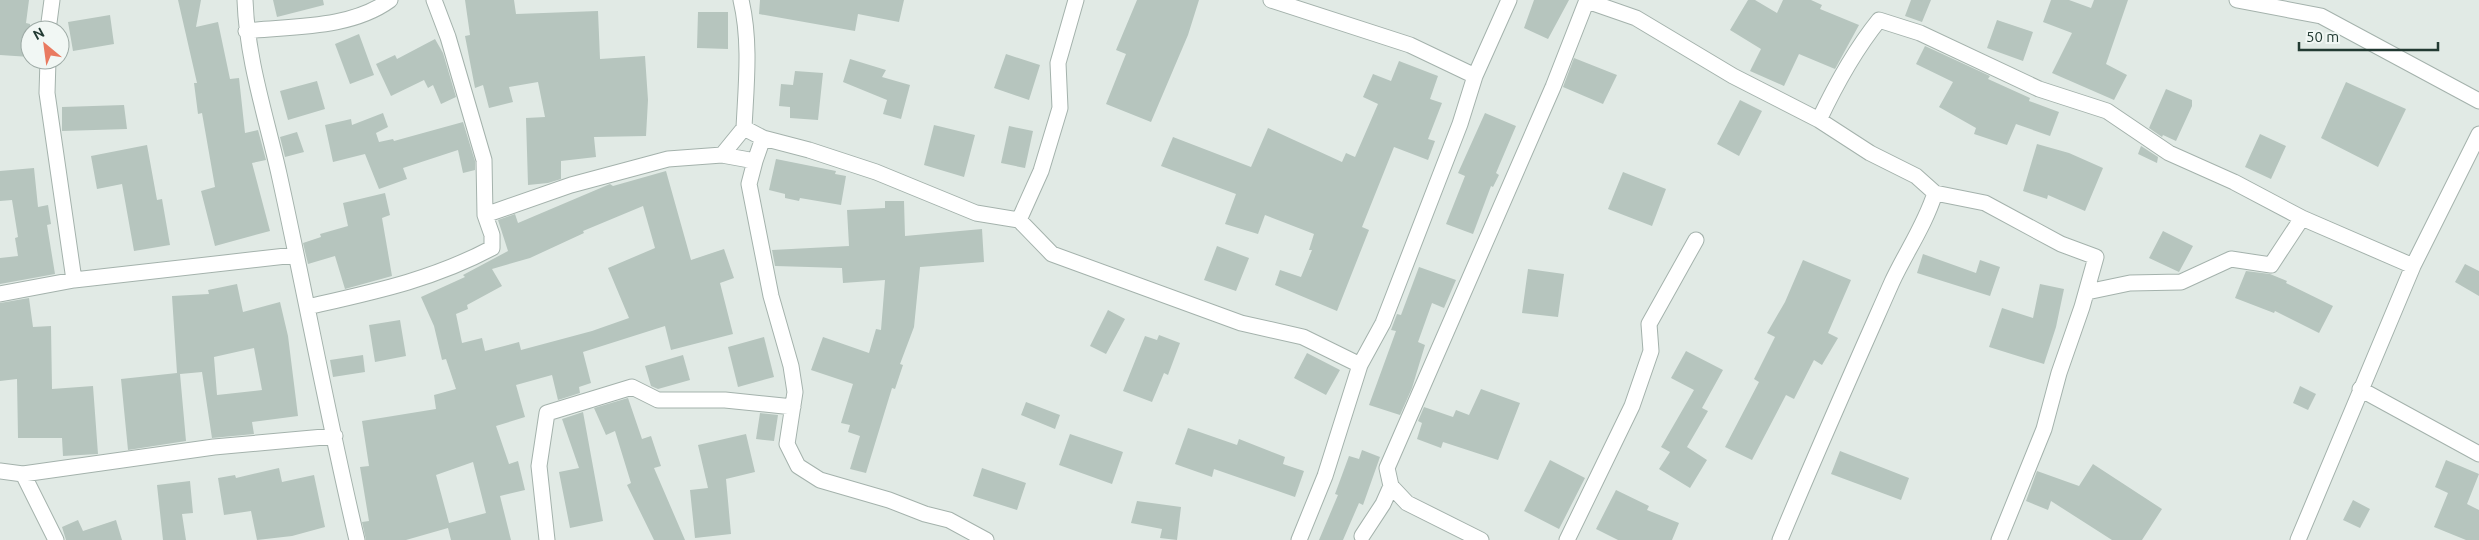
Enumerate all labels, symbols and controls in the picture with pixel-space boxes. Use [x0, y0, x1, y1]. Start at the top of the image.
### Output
north arrow [20, 20, 70, 70]
scale bar [2299, 20, 2438, 52]
text: N [30, 24, 47, 43]
text: 50 m [2306, 28, 2339, 45]

